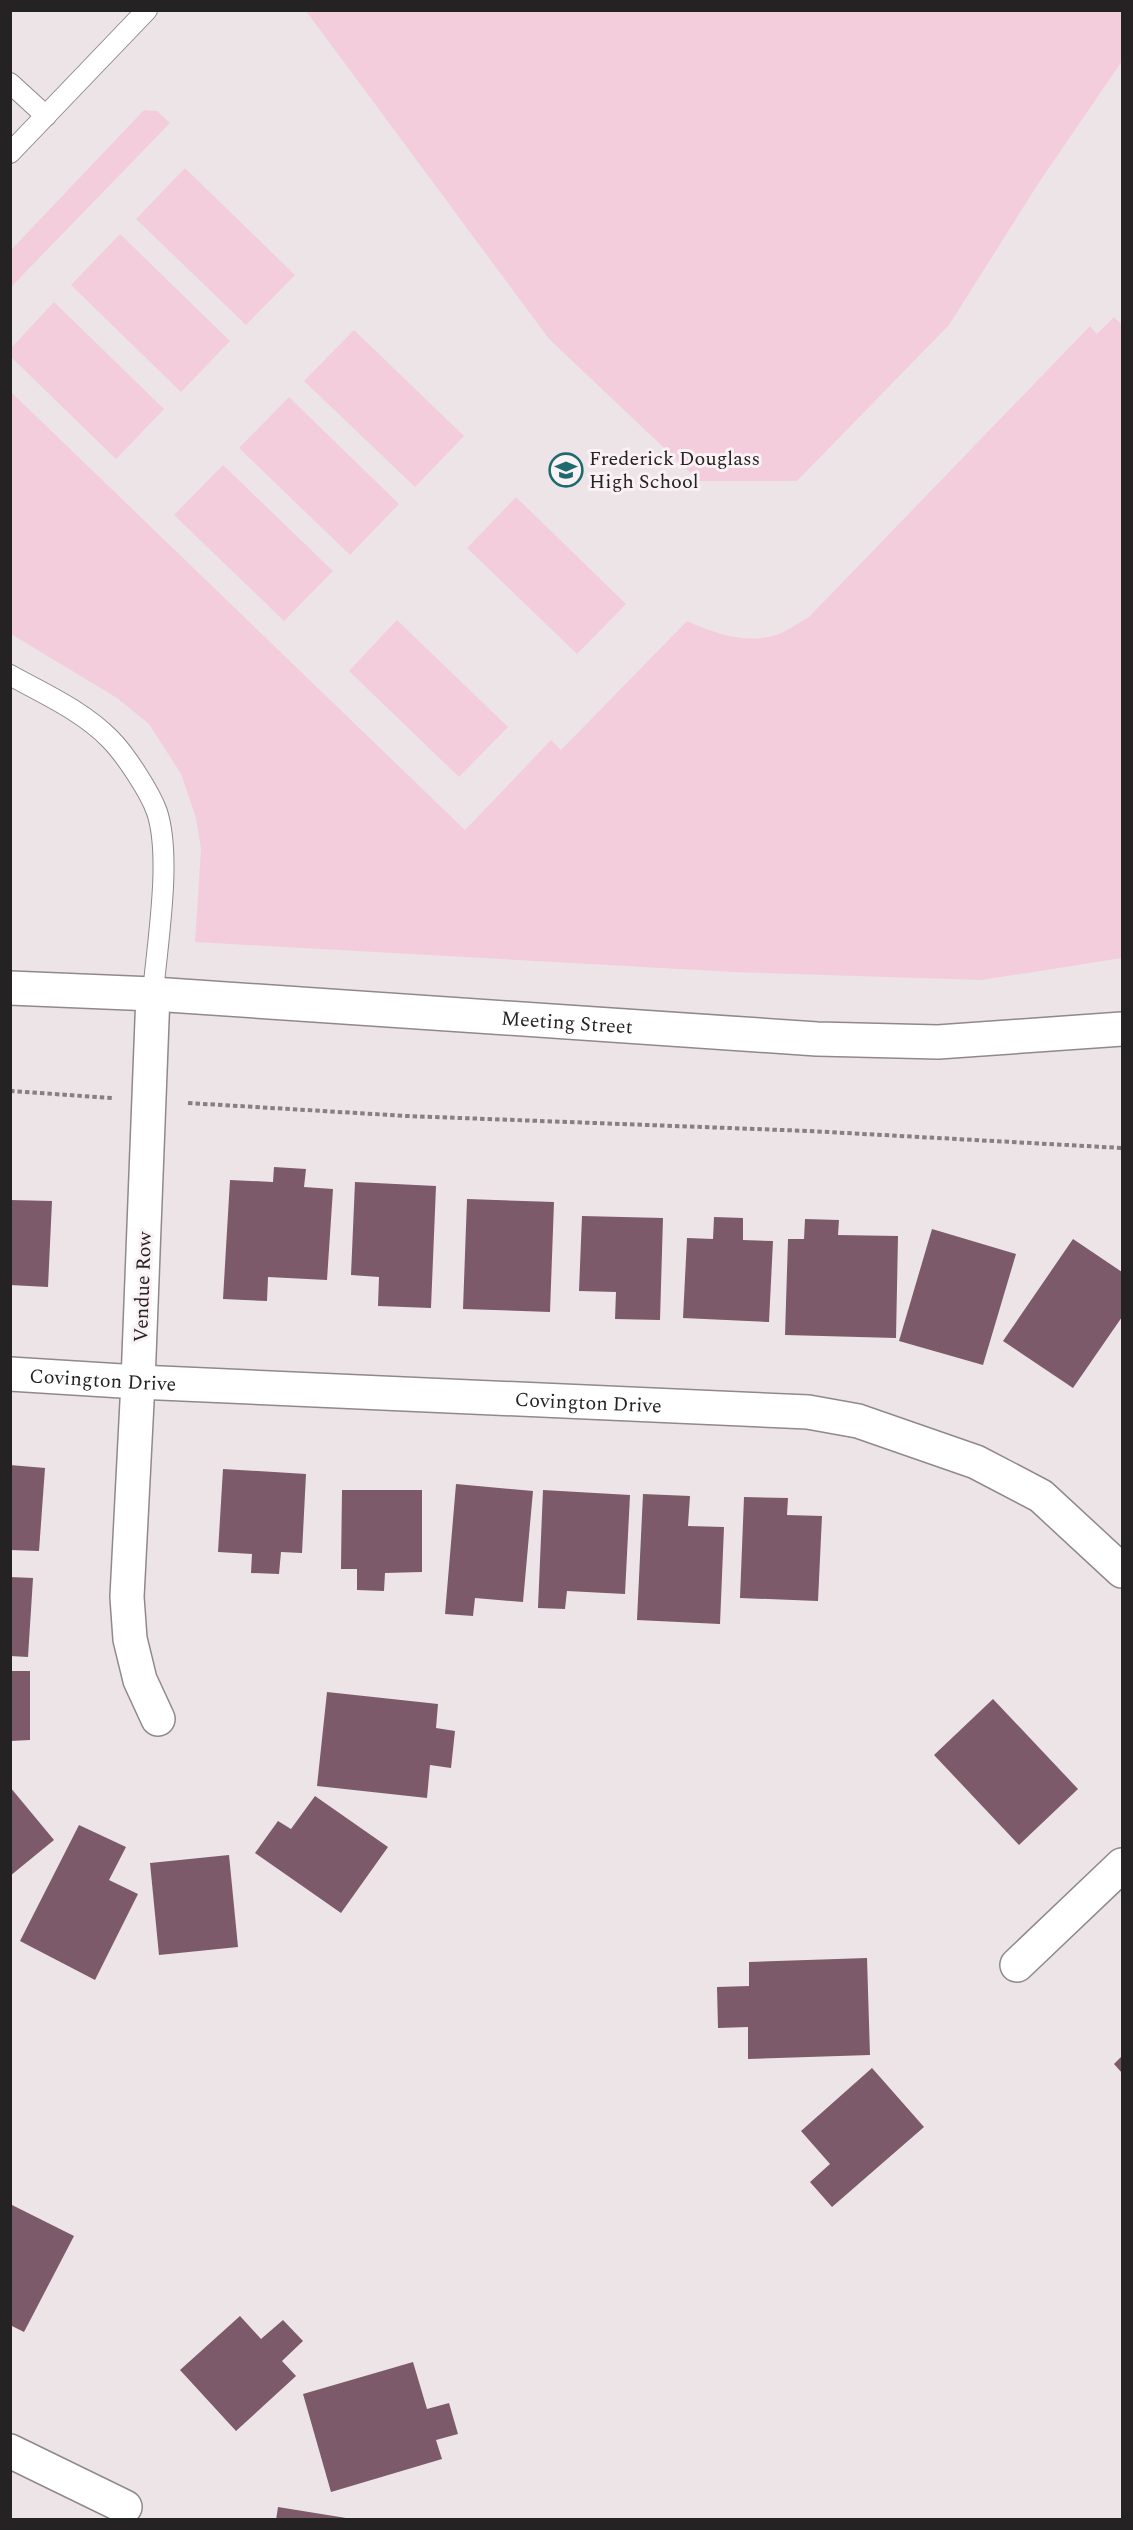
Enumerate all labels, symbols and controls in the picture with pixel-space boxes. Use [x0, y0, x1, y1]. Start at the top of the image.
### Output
place label: Frederick Douglass High School [589, 444, 760, 497]
school or university icon: Frederick Douglass High School [548, 452, 584, 488]
street label: Meeting Street [500, 1004, 634, 1042]
street label: Vendue Row [126, 1230, 160, 1343]
street label: Covington Drive [28, 1361, 177, 1400]
street label: Covington Drive [514, 1385, 662, 1421]

